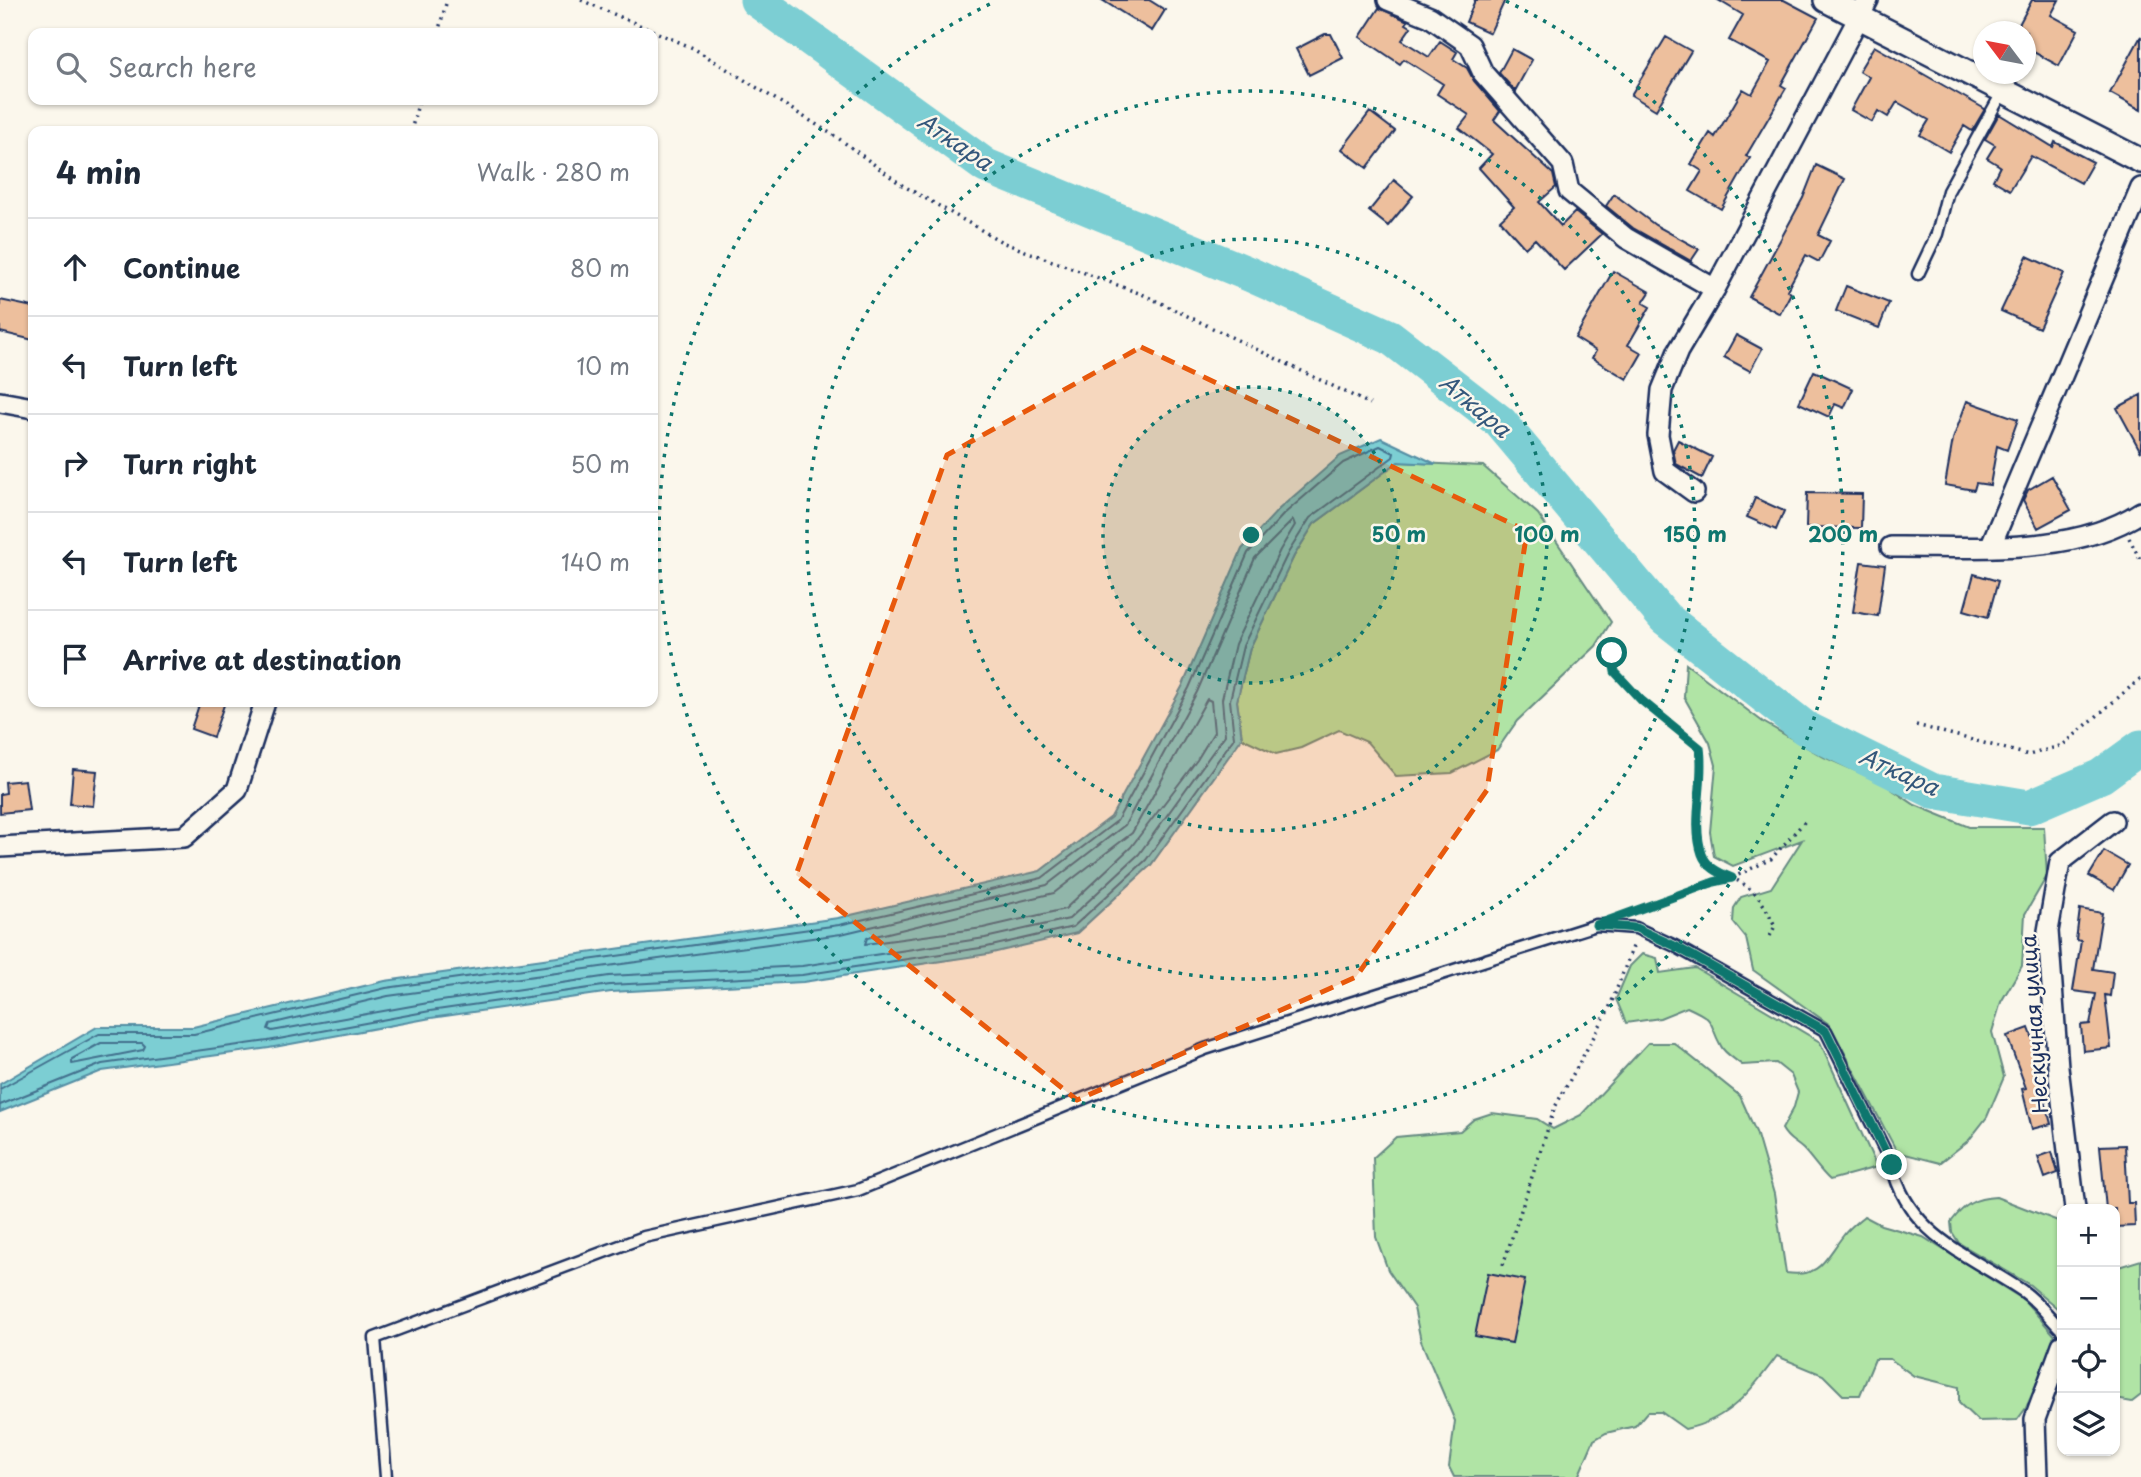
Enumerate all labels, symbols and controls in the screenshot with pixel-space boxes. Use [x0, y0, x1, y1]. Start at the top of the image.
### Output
north arrow [1973, 21, 2036, 84]
search box [28, 28, 658, 105]
text: Search here [108, 47, 257, 86]
icon: search [52, 48, 90, 86]
water label: Аткара [911, 103, 1001, 179]
text: 4 min [56, 149, 142, 194]
text: Walk · 280 m [477, 154, 630, 189]
icon: ahead [56, 248, 94, 286]
text: Continue [123, 248, 240, 287]
text: 80 m [570, 250, 630, 285]
icon: left [56, 346, 94, 384]
text: Turn left [123, 346, 238, 385]
text: 10 m [576, 348, 630, 383]
water label: Аткара [1433, 365, 1520, 445]
icon: right [56, 444, 94, 482]
text: Turn right [123, 444, 257, 483]
text: 50 m [570, 446, 630, 481]
text: 50 m [1372, 517, 1426, 549]
text: 100 m [1514, 517, 1580, 549]
text: 150 m [1663, 517, 1727, 549]
text: 200 m [1808, 517, 1878, 549]
centre of rings [1239, 523, 1263, 547]
icon: left [56, 542, 94, 580]
text: Turn left [123, 542, 238, 581]
text: 140 m [561, 544, 630, 579]
route start [1596, 637, 1627, 668]
icon: arrive [56, 640, 94, 678]
text: Arrive at destination [123, 640, 402, 679]
water label: Аткара [1854, 738, 1945, 804]
street label: Нескучная улица [2011, 933, 2055, 1115]
route end [1876, 1149, 1907, 1180]
map controls [2057, 1204, 2120, 1456]
button: + [2057, 1204, 2120, 1267]
button: − [2057, 1267, 2120, 1330]
button: locate [2057, 1330, 2120, 1393]
button: layers [2057, 1393, 2120, 1456]

